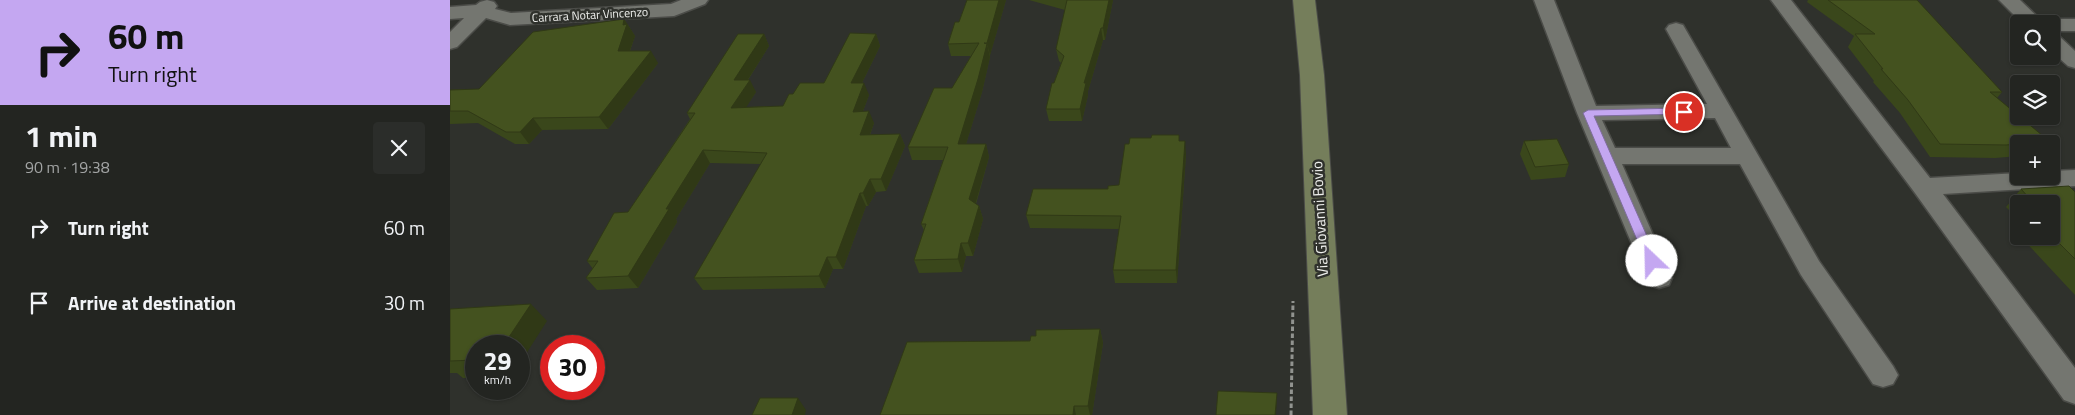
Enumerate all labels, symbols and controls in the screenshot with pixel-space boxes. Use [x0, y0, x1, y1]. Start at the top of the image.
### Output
street label: Carrara Notar Vincenzo [531, 2, 649, 27]
text: 60 m [108, 9, 184, 63]
map controls [2010, 15, 2060, 245]
button: search [2010, 15, 2060, 65]
icon: right [25, 20, 90, 85]
text: Turn right [108, 57, 197, 91]
button: layers [2010, 75, 2060, 125]
pin [1663, 91, 1705, 133]
icon: arrive [1670, 98, 1698, 126]
text: 1 min [25, 113, 98, 159]
button: close [373, 122, 425, 174]
button: + [2010, 135, 2060, 185]
text: 90 m · 19:38 [25, 155, 110, 179]
street label: Via Giovanni Bovio [1305, 160, 1334, 278]
button: − [2010, 195, 2060, 245]
text: Turn right [68, 213, 149, 242]
text: 60 m [384, 213, 425, 242]
icon: right [25, 214, 53, 242]
position arrow [1625, 234, 1677, 286]
text: Arrive at destination [68, 288, 236, 317]
text: 30 m [384, 288, 425, 317]
icon: arrive [25, 289, 53, 317]
speed limit sign: 30 [540, 335, 605, 400]
text: 29 [483, 342, 512, 380]
text: km/h [484, 370, 511, 389]

